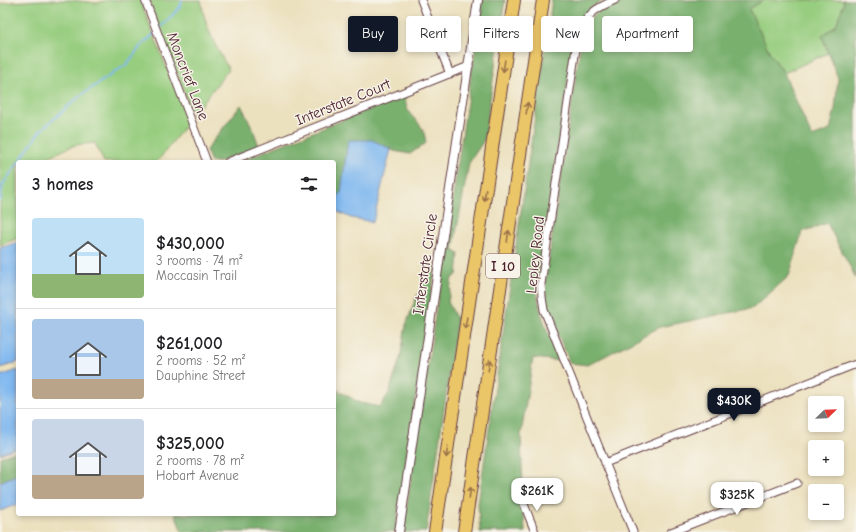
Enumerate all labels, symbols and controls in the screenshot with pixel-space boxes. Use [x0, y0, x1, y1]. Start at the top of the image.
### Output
chip: Buy [348, 16, 398, 52]
chip: Rent [406, 16, 461, 52]
chip: Filters [469, 16, 533, 52]
chip: New [541, 16, 594, 52]
chip: Apartment [602, 16, 693, 52]
street label: Moncrief Lane [163, 29, 213, 123]
one-way arrow [500, 59, 508, 72]
street label: Interstate Court [293, 75, 394, 129]
one-way arrow [523, 102, 531, 115]
icon: filters [298, 173, 320, 195]
text: 3 homes [32, 175, 93, 194]
one-way arrow [481, 188, 489, 201]
street label: Interstate Circle [409, 212, 441, 316]
street label: Lepley Road [522, 215, 548, 295]
one-way arrow [504, 230, 512, 243]
icon: home [64, 234, 112, 282]
text: $430,000 [156, 234, 225, 253]
text: 3 rooms · 74 m² [156, 253, 242, 268]
road number: I 10 [486, 254, 520, 278]
text: Moccasin Trail [156, 268, 237, 283]
one-way arrow [462, 317, 470, 330]
text: $261,000 [156, 334, 223, 353]
icon: home [64, 335, 112, 383]
text: 2 rooms · 52 m² [156, 353, 245, 368]
one-way arrow [485, 359, 493, 372]
text: Dauphine Street [156, 368, 245, 383]
pin: $430K [706, 388, 762, 422]
text: $430K [716, 393, 752, 408]
north arrow [808, 396, 844, 432]
map controls [808, 396, 844, 520]
text: $325,000 [156, 434, 225, 453]
icon: home [64, 435, 112, 483]
button: + [808, 440, 844, 476]
one-way arrow [443, 445, 451, 458]
text: 2 rooms · 78 m² [156, 453, 244, 468]
text: Hobart Avenue [156, 468, 239, 483]
pin: $261K [509, 478, 565, 512]
pin: $325K [709, 482, 765, 516]
text: $261K [520, 483, 554, 498]
button: − [808, 484, 844, 520]
one-way arrow [466, 487, 474, 500]
text: $325K [720, 487, 754, 502]

